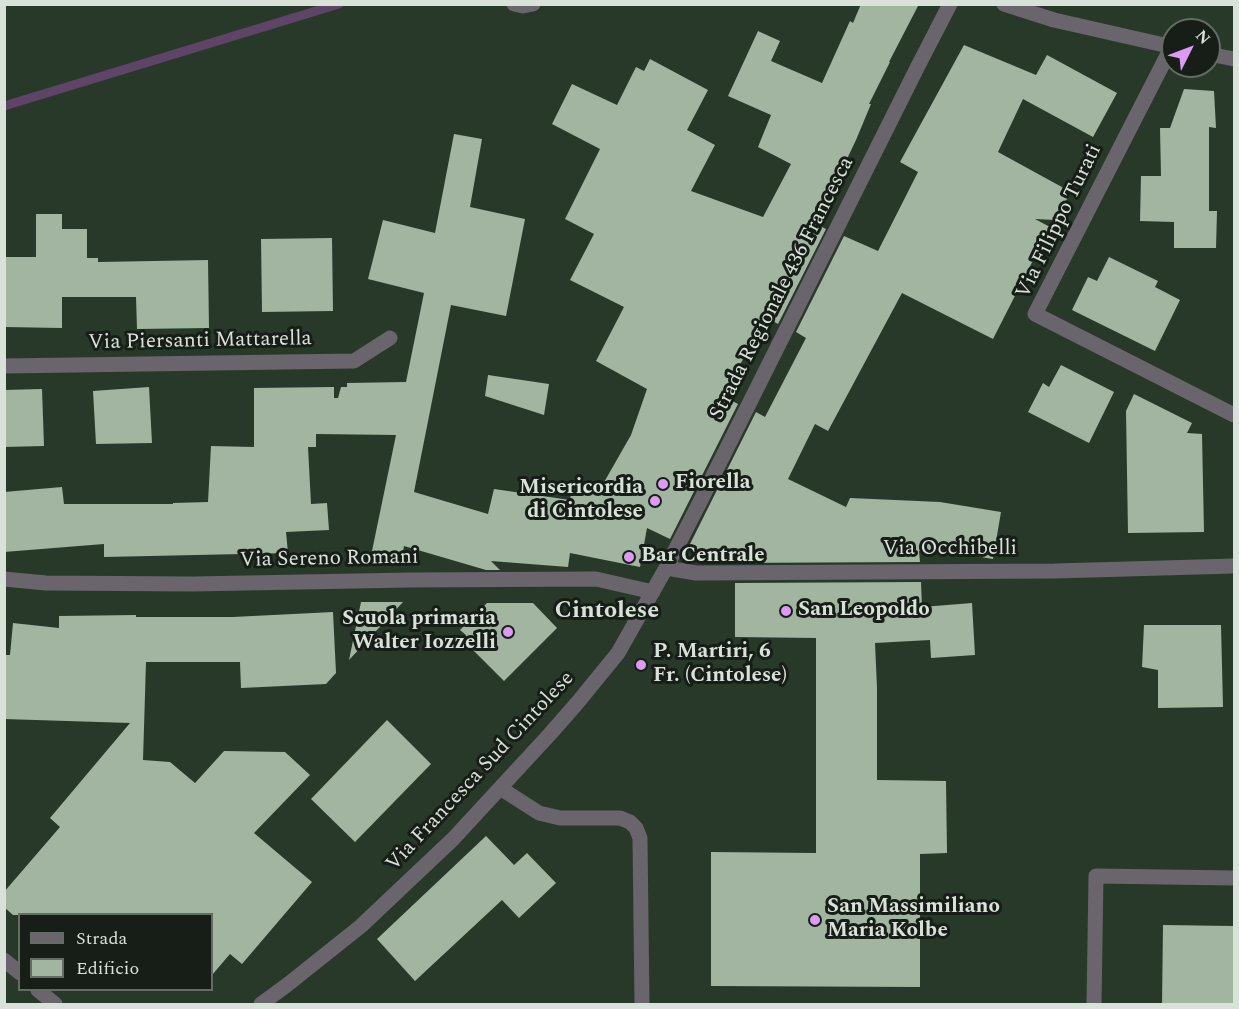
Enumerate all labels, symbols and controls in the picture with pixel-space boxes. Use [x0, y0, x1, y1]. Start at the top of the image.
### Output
north arrow [1161, 18, 1221, 78]
text: N [1190, 24, 1216, 50]
street label: Via Filippo Turati [1012, 141, 1108, 303]
street label: Strada Regionale 436 Francesca [705, 153, 861, 425]
street label: Via Piersanti Mattarella [88, 327, 312, 357]
place label: Fiorella [675, 471, 750, 497]
place label: Misericordia di Cintolese [519, 476, 643, 526]
marker: Fiorella [656, 477, 670, 491]
marker: Misericordia di Cintolese [648, 494, 662, 508]
street label: Via Occhibelli [883, 537, 1017, 563]
place label: Bar Centrale [641, 544, 765, 570]
street label: Via Sereno Romani [239, 546, 419, 574]
marker: Bar Centrale [622, 550, 636, 564]
district label: Cintolese [555, 598, 659, 626]
place label: San Leopoldo [798, 598, 930, 624]
marker: San Leopoldo [779, 604, 793, 618]
place label: Scuola primaria Walter Iozzelli [342, 607, 496, 657]
marker: Scuola primaria Walter Iozzelli [501, 625, 515, 639]
place label: P. Martiri, 6 Fr. (Cintolese) [653, 640, 787, 690]
marker: P. Martiri, 6 Fr. (Cintolese) [634, 658, 648, 672]
street label: Via Francesca Sud Cintolese [382, 667, 580, 877]
place label: San Massimiliano Maria Kolbe [827, 895, 1000, 945]
legend [18, 913, 213, 991]
marker: San Massimiliano Maria Kolbe [808, 913, 822, 927]
text: Strada [76, 925, 127, 952]
text: Edificio [76, 955, 139, 982]

